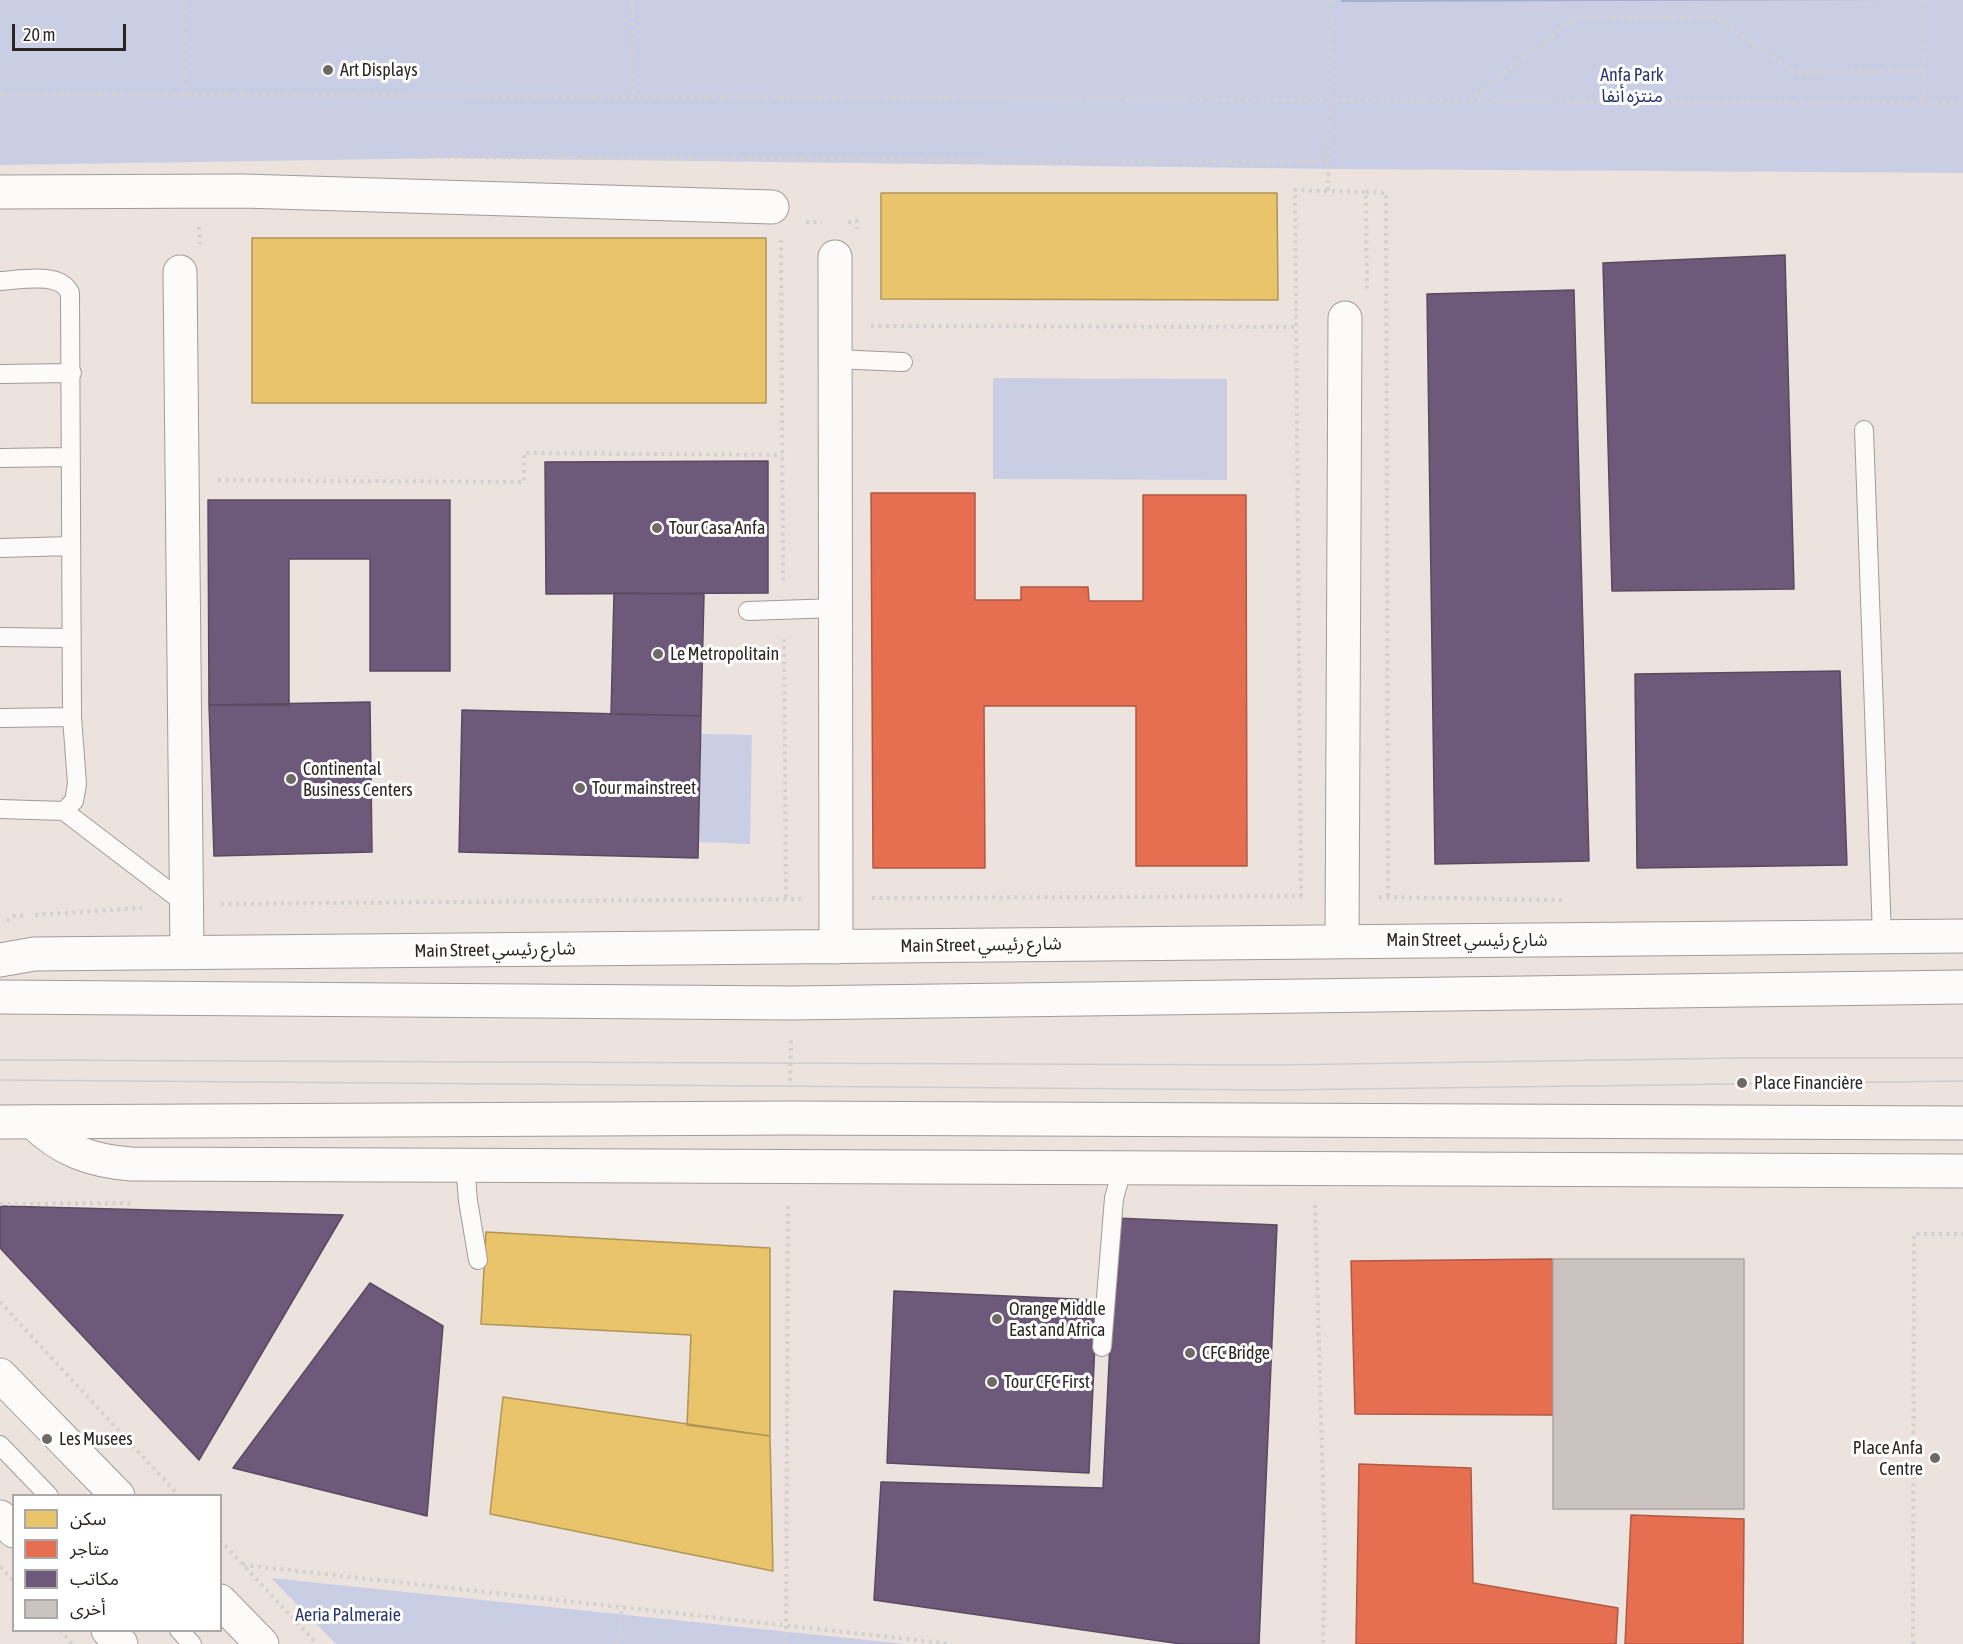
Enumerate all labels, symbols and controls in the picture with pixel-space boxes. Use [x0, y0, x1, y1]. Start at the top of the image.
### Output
scale bar [15, 12, 129, 50]
text: 20 m [23, 24, 55, 45]
place label: Art Displays [340, 59, 418, 81]
marker: Art Displays [321, 63, 335, 77]
park label: Anfa Park منتزه أنفا [1600, 64, 1664, 106]
place label: Tour Casa Anfa [669, 517, 765, 539]
marker: Tour Casa Anfa [650, 521, 664, 535]
place label: Le Metropolitain [670, 643, 779, 665]
marker: Le Metropolitain [651, 647, 665, 661]
place label: Continental Business Centers [303, 758, 413, 800]
marker: Continental Business Centers [284, 772, 298, 786]
place label: Tour mainstreet [592, 777, 696, 799]
marker: Tour mainstreet [573, 781, 587, 795]
street label: Main Street شارع رئيسي [1386, 929, 1548, 951]
street label: Main Street شارع رئيسي [900, 933, 1062, 957]
street label: Main Street شارع رئيسي [414, 938, 576, 962]
place label: Place Financière [1754, 1072, 1863, 1094]
marker: Place Financière [1735, 1076, 1749, 1090]
place label: Orange Middle East and Africa [1009, 1298, 1106, 1340]
marker: Orange Middle East and Africa [990, 1312, 1004, 1326]
place label: CFC Bridge [1202, 1342, 1270, 1364]
marker: CFC Bridge [1183, 1346, 1197, 1360]
place label: Tour CFC First [1004, 1371, 1090, 1393]
marker: Tour CFC First [985, 1375, 999, 1389]
place label: Les Musees [59, 1428, 133, 1450]
marker: Les Musees [40, 1432, 54, 1446]
place label: Place Anfa Centre [1853, 1437, 1923, 1480]
marker: Place Anfa Centre [1928, 1451, 1942, 1465]
legend [12, 1494, 222, 1632]
text: سكن [70, 1508, 106, 1529]
text: متاجر [70, 1538, 109, 1559]
text: مكاتب [70, 1568, 119, 1589]
text: أخرى [70, 1598, 106, 1619]
park label: Aeria Palmeraie [295, 1604, 401, 1626]

